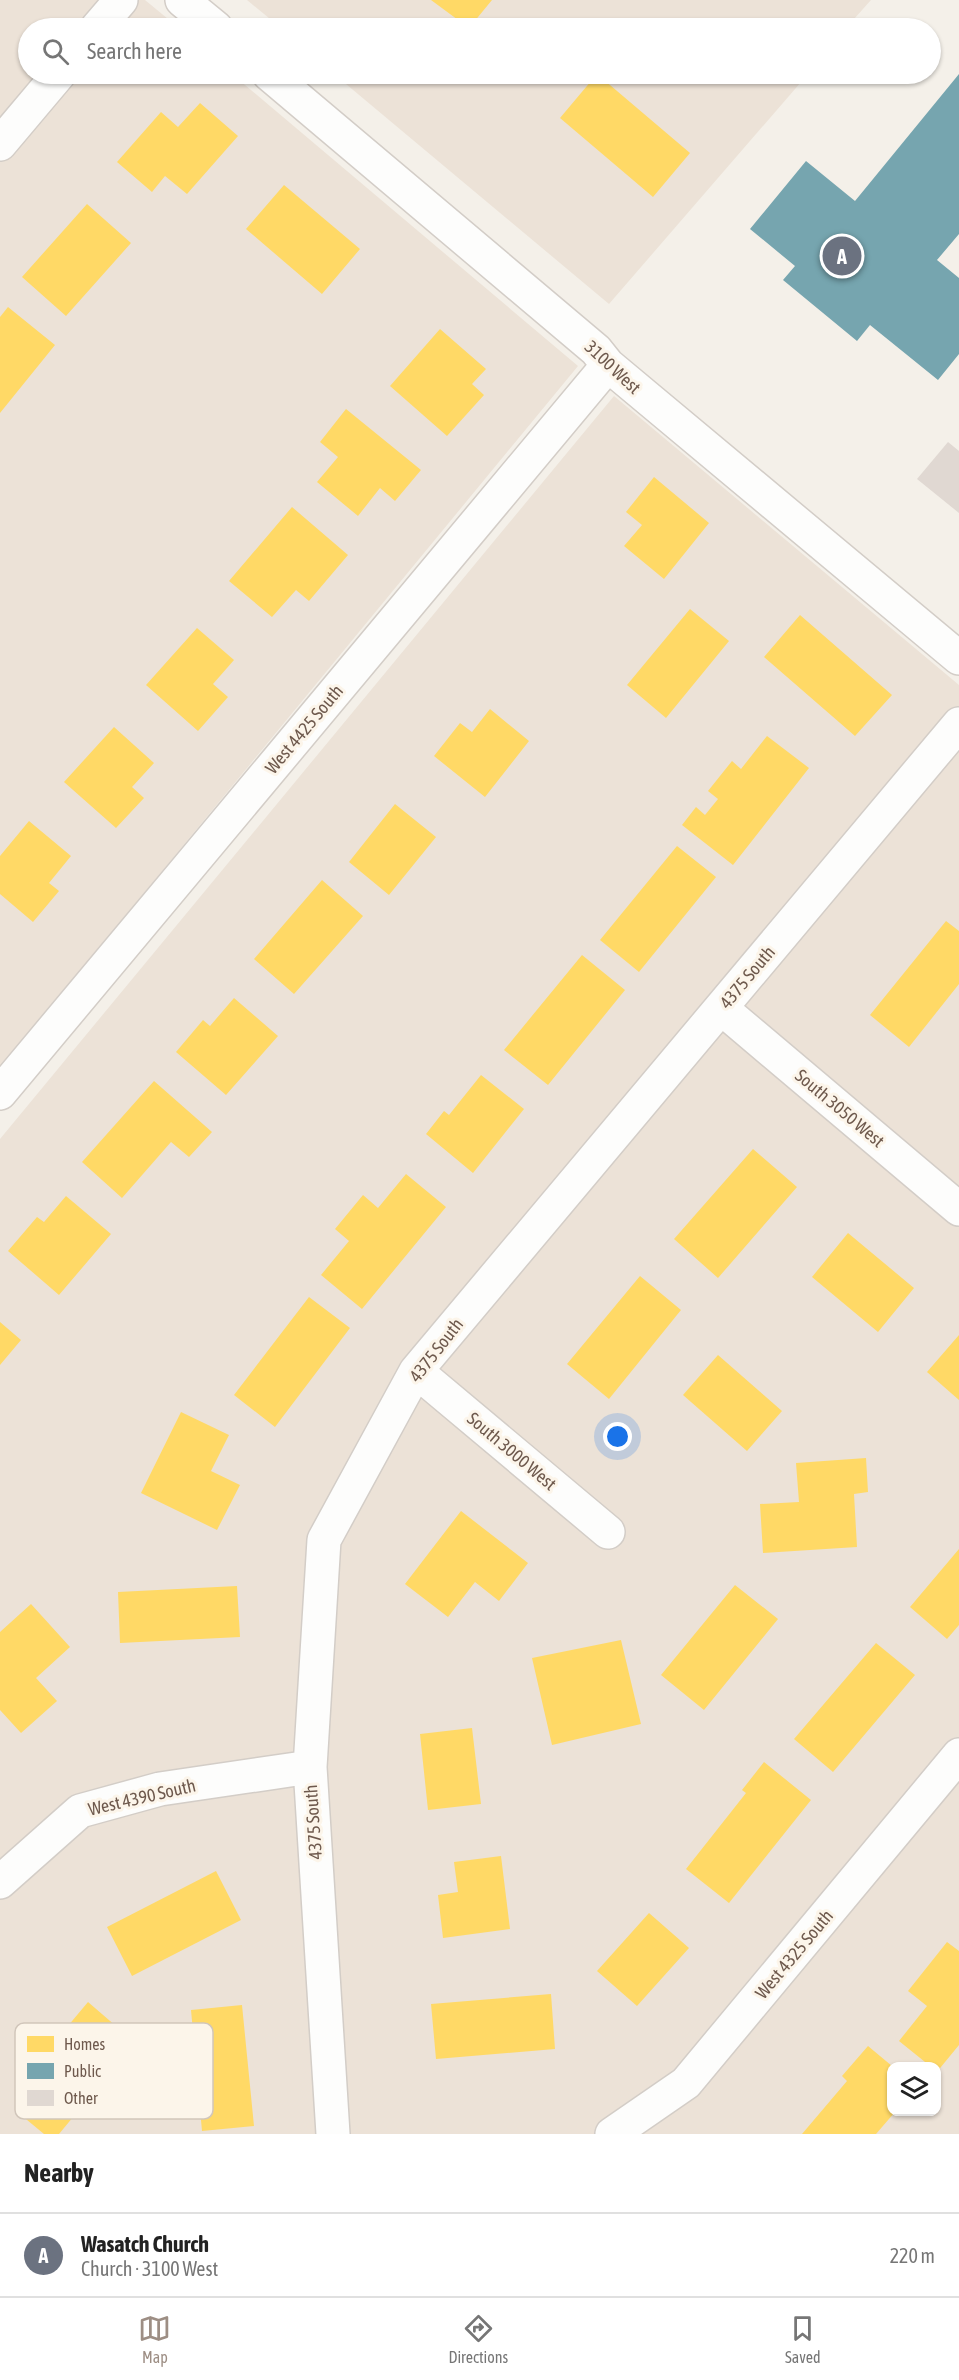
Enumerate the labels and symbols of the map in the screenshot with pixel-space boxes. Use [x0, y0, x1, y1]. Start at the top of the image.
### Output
pin: A [822, 234, 862, 278]
street label: 3100 West [581, 336, 645, 398]
street label: West 4425 South [261, 680, 347, 778]
street label: 4375 South [715, 942, 779, 1012]
street label: South 3050 West [791, 1065, 889, 1151]
street label: 4375 South [405, 1314, 467, 1386]
street label: South 3000 West [463, 1408, 561, 1494]
your location [603, 1422, 632, 1451]
street label: West 4390 South [86, 1774, 198, 1820]
street label: 4375 South [300, 1784, 326, 1860]
street label: West 4325 South [751, 1905, 837, 2003]
legend [15, 2023, 213, 2119]
text: Homes [64, 2035, 106, 2053]
text: Public [64, 2062, 101, 2080]
text: Other [64, 2089, 98, 2107]

